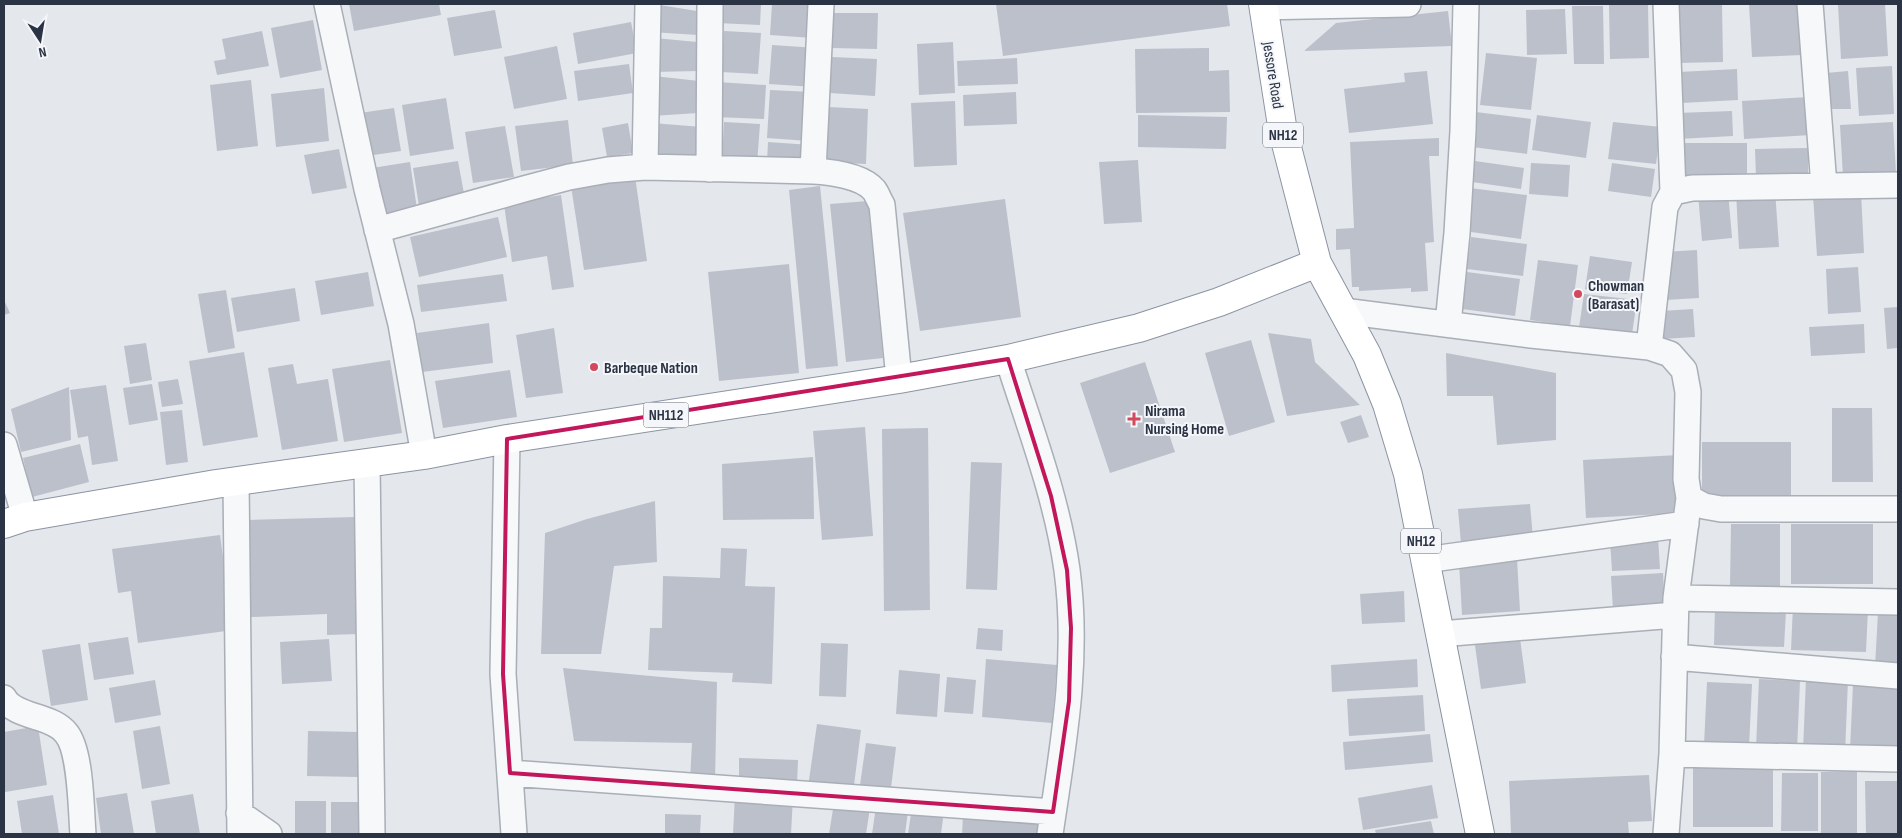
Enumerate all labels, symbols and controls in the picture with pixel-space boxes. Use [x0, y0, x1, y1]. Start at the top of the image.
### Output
north arrow [15, 15, 65, 65]
street label: Jessore Road [1258, 39, 1287, 110]
text: N [37, 43, 48, 61]
road number: NH12 [1263, 122, 1303, 148]
place label: Chowman (Barasat) [1588, 277, 1644, 314]
marker: Chowman (Barasat) [1572, 288, 1584, 300]
place label: Barbeque Nation [604, 359, 698, 378]
marker: Barbeque Nation [588, 361, 600, 373]
road number: NH112 [644, 402, 688, 428]
place label: Nirama Nursing Home [1145, 402, 1224, 439]
marker: Nirama Nursing Home [1127, 412, 1141, 426]
road number: NH12 [1401, 528, 1441, 554]

